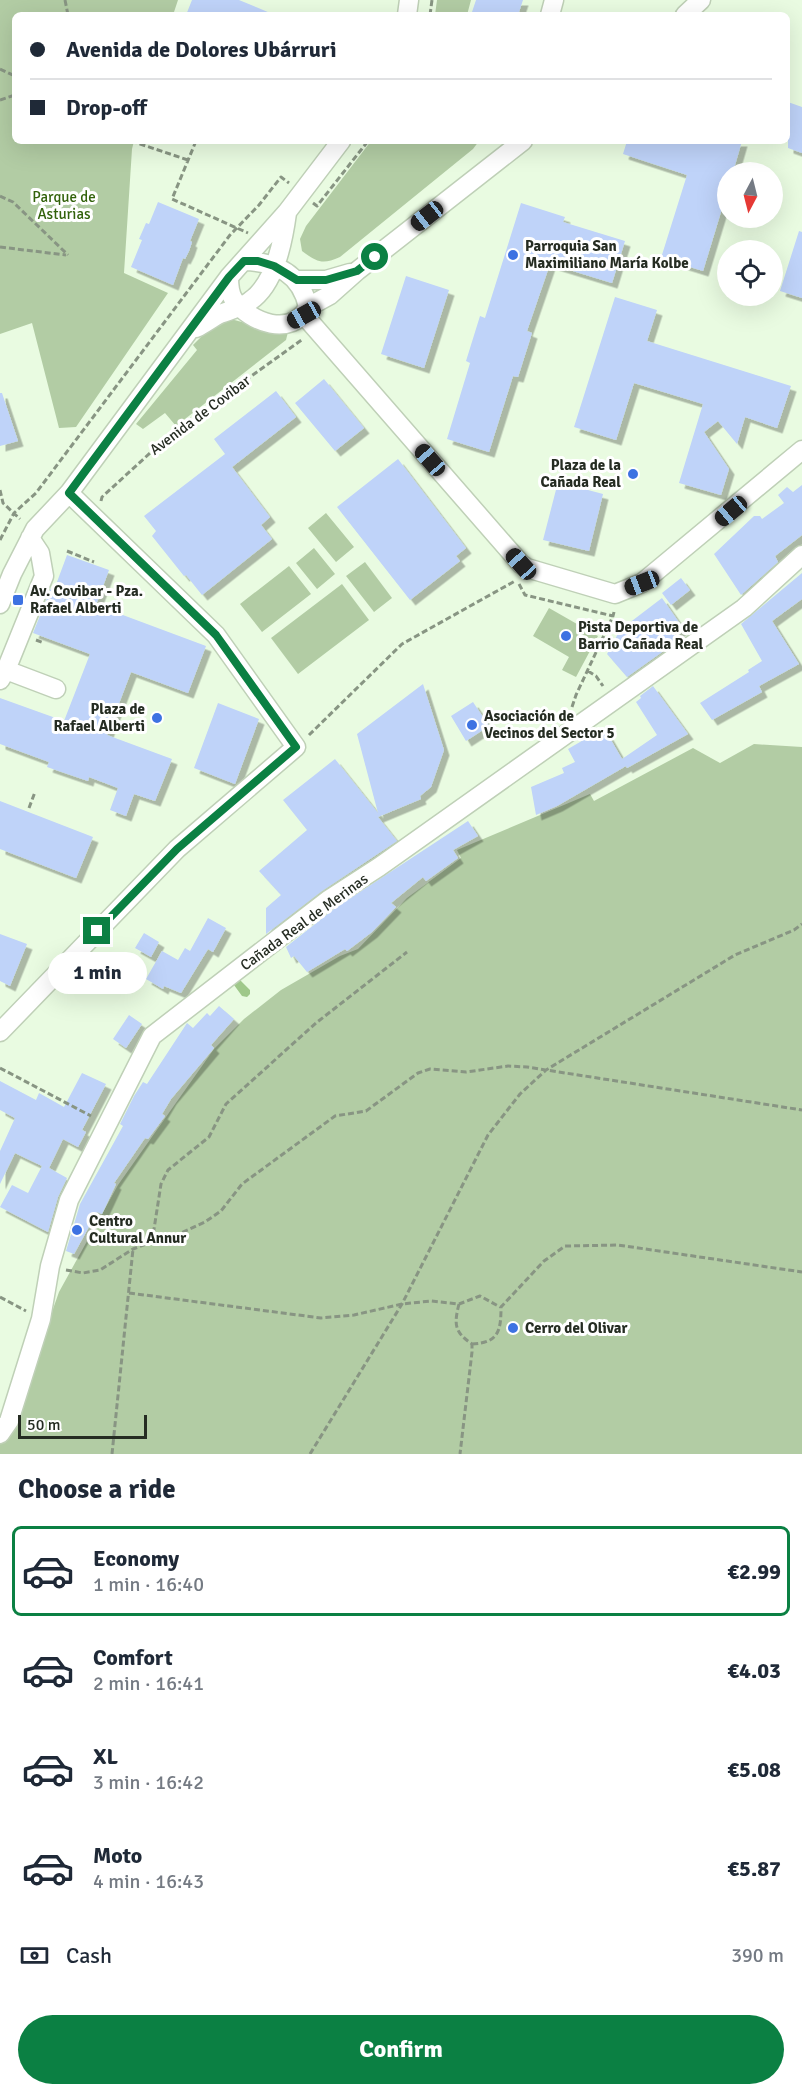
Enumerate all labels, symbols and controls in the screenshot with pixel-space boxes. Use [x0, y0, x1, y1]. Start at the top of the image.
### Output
text: Avenida de Dolores Ubárruri [66, 36, 336, 63]
text: Drop-off [66, 94, 147, 121]
north arrow [717, 162, 783, 228]
map controls [717, 162, 783, 306]
park label: Parque de Asturias [32, 188, 96, 223]
car [407, 198, 447, 234]
place label: Parroquia San Maximiliano María Kolbe [525, 237, 689, 272]
button: locate [717, 240, 783, 306]
route start [361, 243, 388, 270]
marker: Parroquia San Maximiliano María Kolbe [506, 248, 520, 262]
car [284, 298, 324, 332]
street label: Avenida de Covibar [146, 371, 254, 459]
car [411, 441, 449, 479]
place label: Plaza de la Cañada Real [540, 456, 621, 491]
marker: Plaza de la Cañada Real [626, 467, 640, 481]
car [711, 493, 751, 529]
car [502, 545, 540, 583]
car [622, 568, 662, 598]
place label: Av. Covibar - Pza. Rafael Alberti [30, 582, 143, 617]
marker: Av. Covibar - Pza. Rafael Alberti [11, 593, 25, 607]
place label: Pista Deportiva de Barrio Cañada Real [578, 618, 704, 653]
marker: Pista Deportiva de Barrio Cañada Real [559, 629, 573, 643]
place label: Plaza de Rafael Alberti [53, 700, 145, 735]
place label: Asociación de Vecinos del Sector 5 [484, 707, 615, 742]
marker: Plaza de Rafael Alberti [150, 711, 164, 725]
marker: Asociación de Vecinos del Sector 5 [465, 718, 479, 732]
street label: Cañada Real de Merinas [237, 869, 372, 974]
route end [83, 917, 110, 944]
callout: 1 min [48, 952, 146, 994]
text: 1 min [73, 960, 122, 985]
place label: Centro Cultural Annur [89, 1212, 186, 1247]
marker: Centro Cultural Annur [70, 1223, 84, 1237]
place label: Cerro del Olivar [525, 1319, 628, 1337]
marker: Cerro del Olivar [506, 1321, 520, 1335]
scale bar [18, 1412, 147, 1440]
text: 50 m [27, 1415, 61, 1435]
text: Choose a ride [18, 1473, 176, 1506]
icon: car [21, 1544, 75, 1598]
text: Economy [93, 1545, 179, 1572]
text: €2.99 [727, 1558, 781, 1585]
text: 1 min · 16:40 [93, 1572, 204, 1597]
icon: car [21, 1643, 75, 1697]
text: Comfort [93, 1644, 173, 1671]
text: €4.03 [727, 1657, 781, 1684]
text: 2 min · 16:41 [93, 1671, 204, 1696]
icon: car [21, 1742, 75, 1796]
text: XL [93, 1743, 118, 1770]
text: €5.08 [727, 1756, 781, 1783]
text: 3 min · 16:42 [93, 1770, 204, 1795]
icon: car [21, 1841, 75, 1895]
text: Moto [93, 1842, 142, 1869]
text: €5.87 [727, 1855, 781, 1882]
text: 4 min · 16:43 [93, 1869, 204, 1894]
icon: cash [18, 1939, 51, 1972]
text: Cash [66, 1942, 112, 1969]
text: 390 m [731, 1943, 784, 1968]
button: Confirm [18, 2015, 784, 2084]

